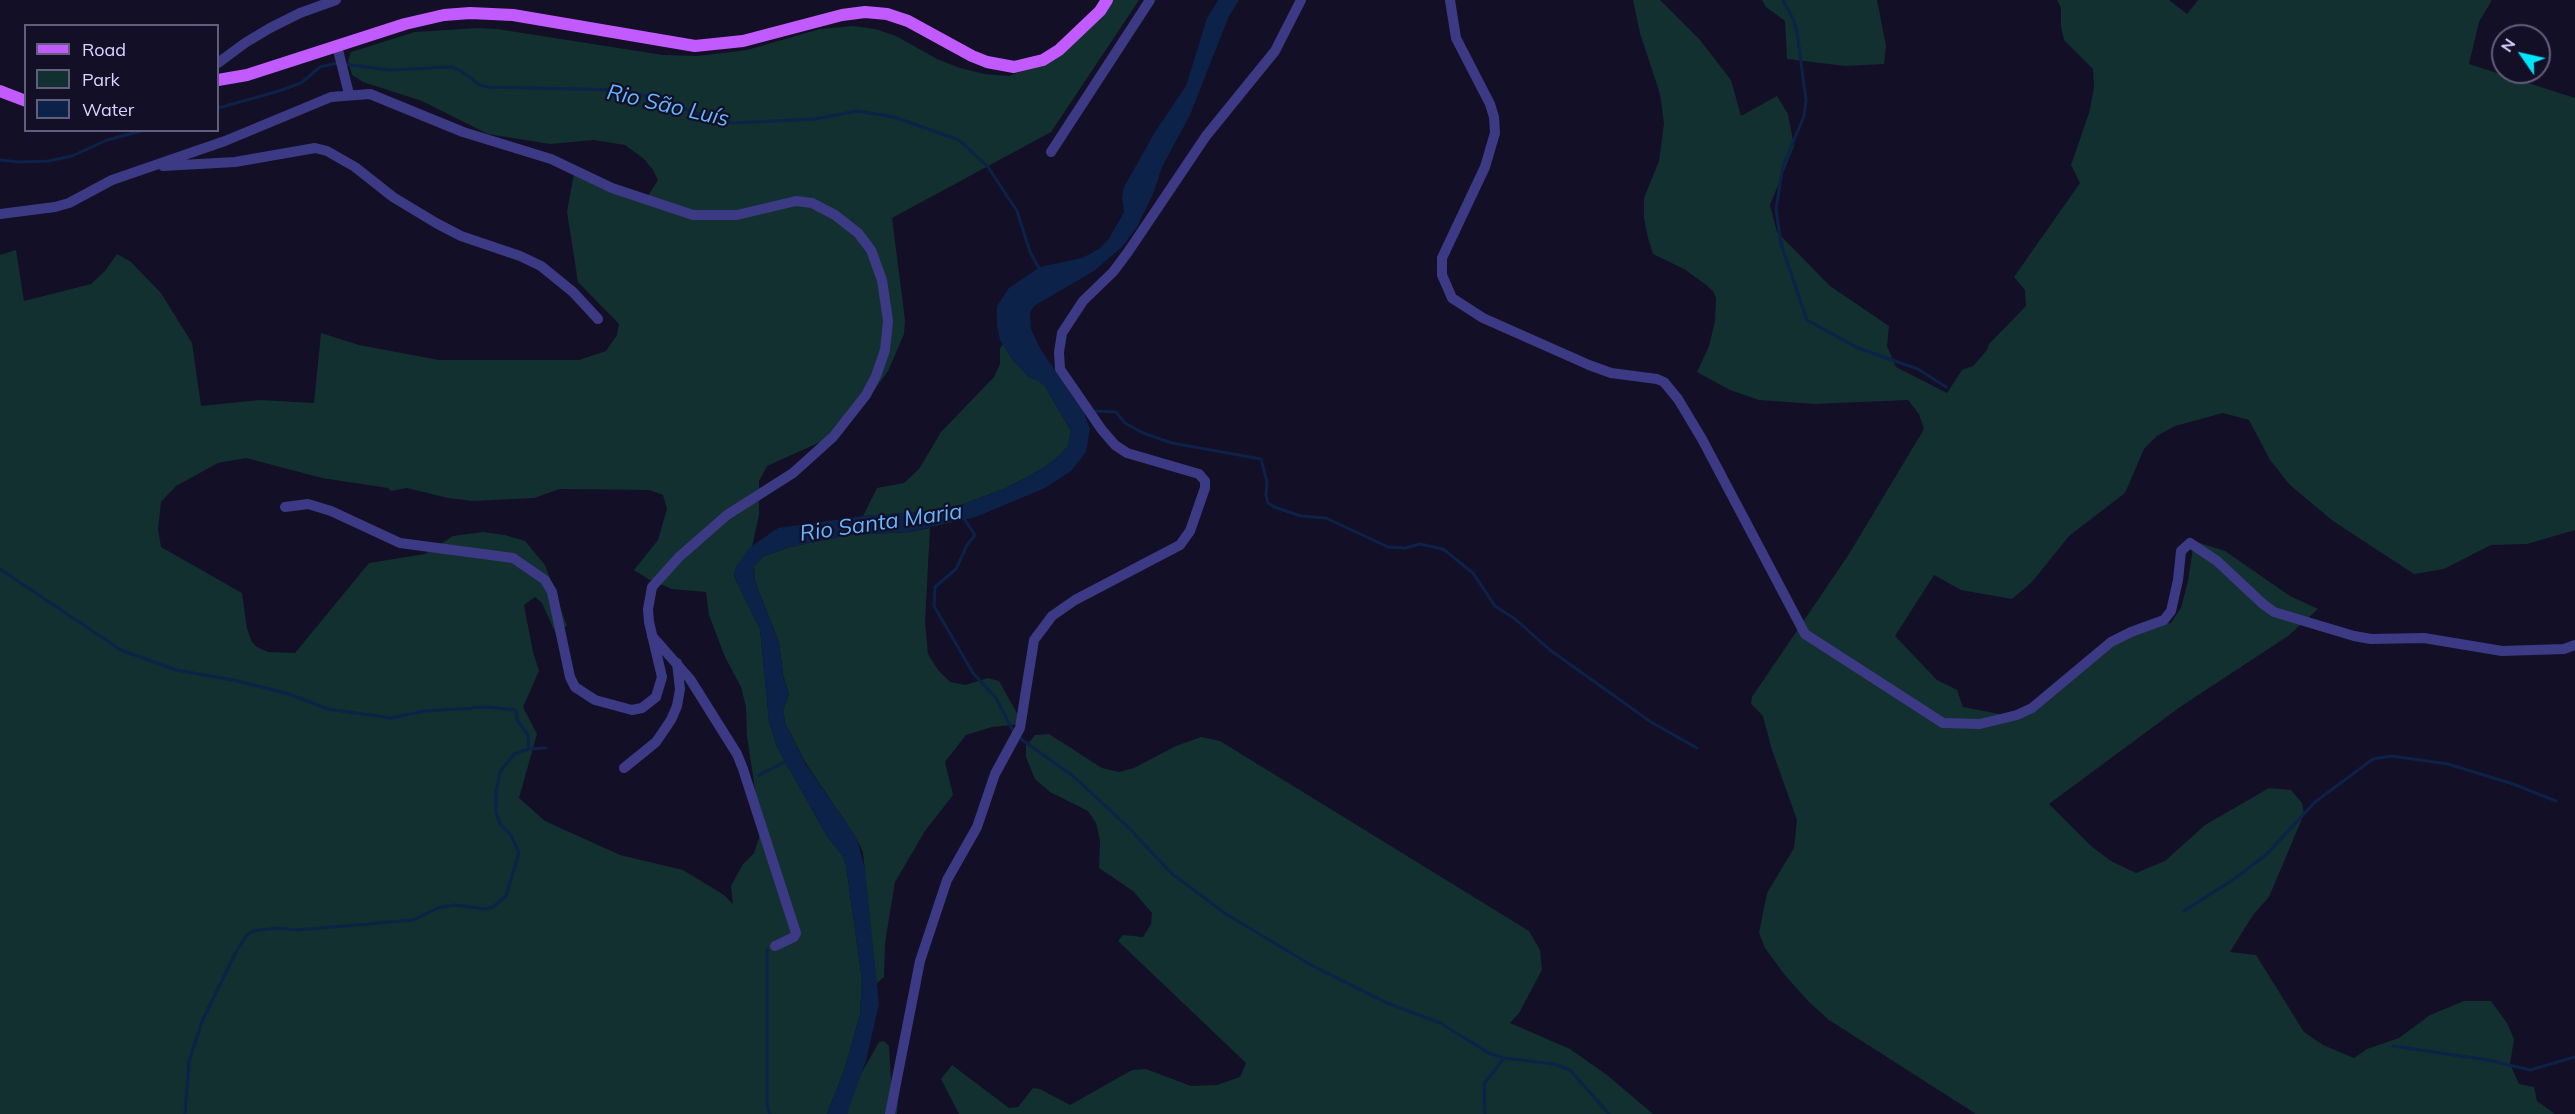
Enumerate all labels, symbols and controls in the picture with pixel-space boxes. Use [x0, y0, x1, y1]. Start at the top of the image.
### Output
legend [24, 24, 219, 132]
north arrow [2491, 24, 2551, 84]
text: N [2496, 34, 2519, 56]
text: Road [82, 38, 126, 61]
text: Park [82, 68, 120, 91]
water label: Rio São Luís [604, 79, 732, 133]
text: Water [82, 98, 134, 121]
water label: Rio Santa Maria [798, 499, 964, 547]

